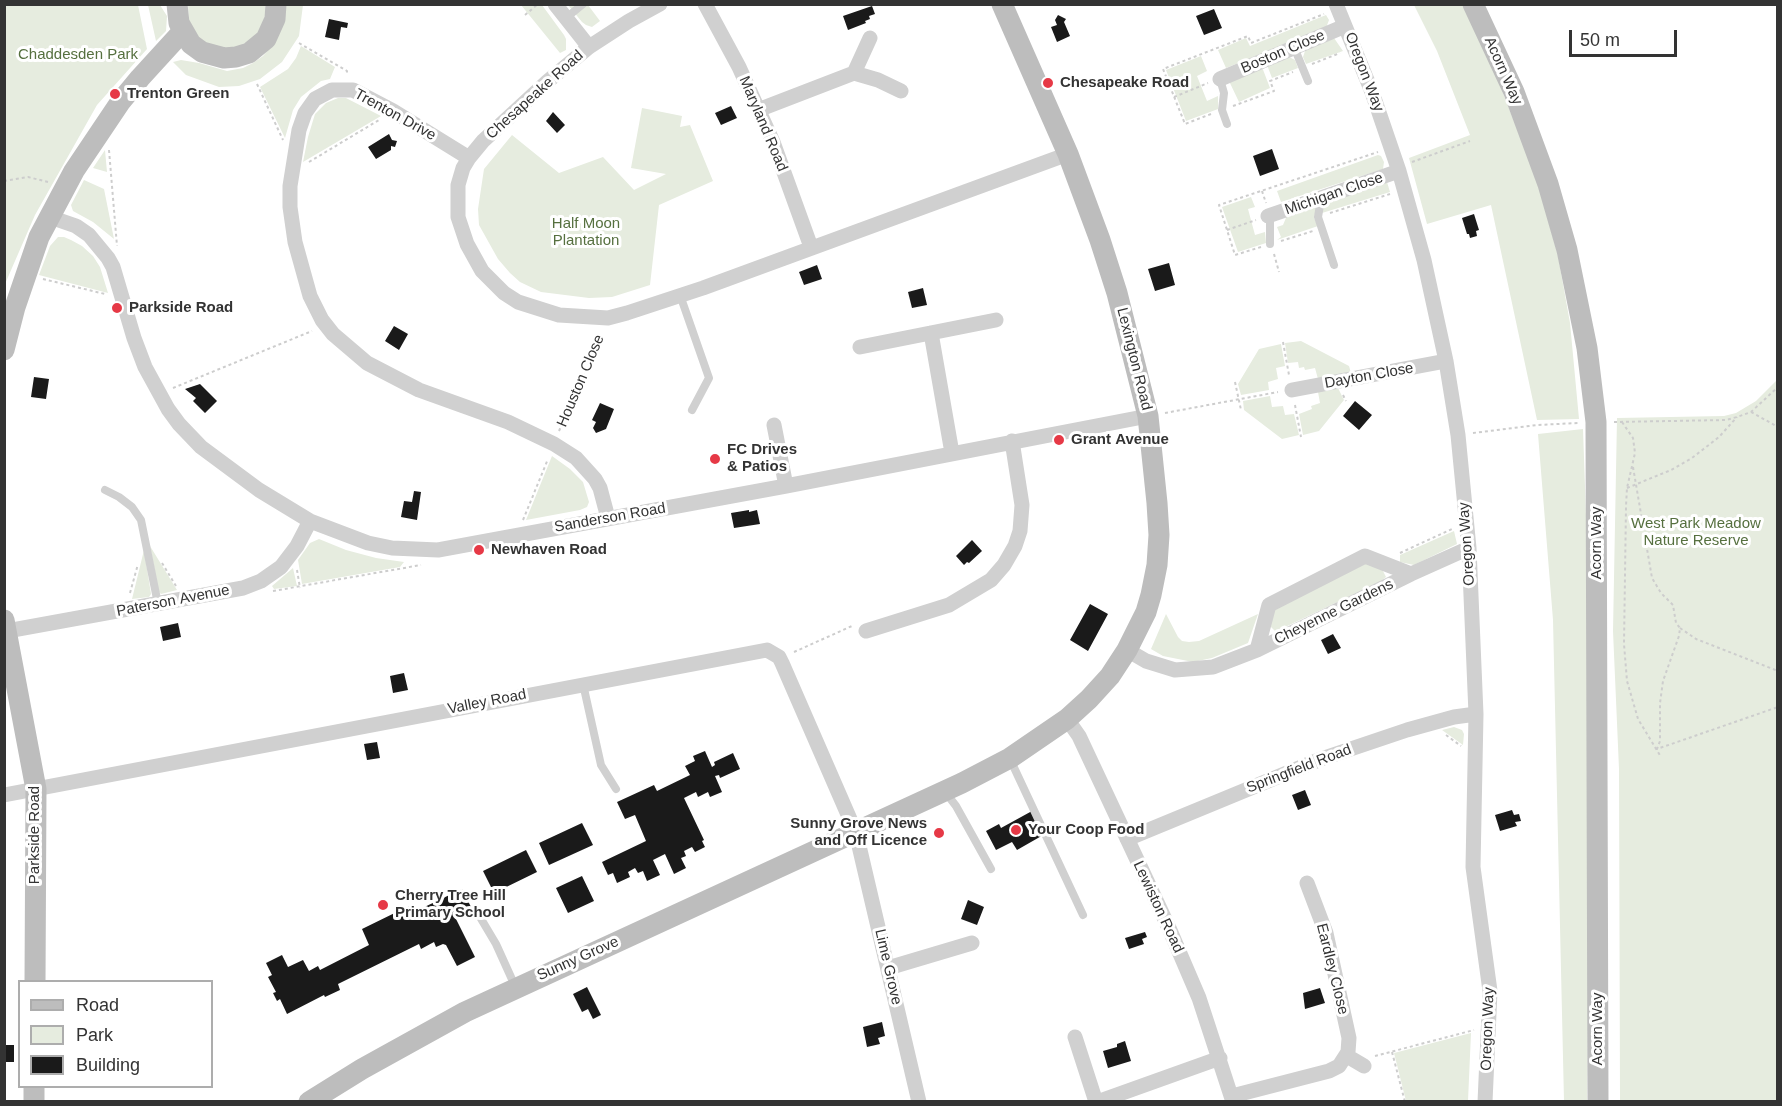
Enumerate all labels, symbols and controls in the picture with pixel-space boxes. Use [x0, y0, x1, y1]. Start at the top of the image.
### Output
scale bar [1572, 18, 1680, 56]
street label: Boston Close [1238, 26, 1328, 78]
street label: Oregon Way [1341, 30, 1387, 114]
text: 50 m [1580, 30, 1620, 50]
street label: Acorn Way [1480, 34, 1526, 108]
park label: Chaddesden Park [18, 46, 138, 64]
street label: Chesapeake Road [483, 47, 587, 143]
street label: Maryland Road [735, 74, 791, 174]
place label: Chesapeake Road [1060, 74, 1189, 92]
marker: Chesapeake Road [1041, 76, 1055, 90]
place label: Trenton Green [127, 85, 230, 103]
street label: Trenton Drive [351, 85, 439, 145]
marker: Trenton Green [108, 87, 122, 101]
street label: Michigan Close [1283, 169, 1385, 219]
park label: Half Moon Plantation [552, 215, 620, 250]
place label: Parkside Road [129, 299, 233, 317]
marker: Parkside Road [110, 301, 124, 315]
street label: Lexington Road [1113, 306, 1155, 412]
street label: Houston Close [553, 332, 609, 430]
street label: Dayton Close [1323, 359, 1415, 393]
place label: Grant Avenue [1071, 431, 1169, 449]
marker: Grant Avenue [1052, 433, 1066, 447]
place label: FC Drives & Patios [727, 441, 797, 476]
marker: FC Drives & Patios [708, 452, 722, 466]
street label: Sanderson Road [553, 499, 667, 537]
street label: Oregon Way [1455, 502, 1479, 586]
street label: Acorn Way [1588, 507, 1606, 579]
park label: West Park Meadow Nature Reserve [1631, 515, 1761, 550]
place label: Newhaven Road [491, 541, 607, 559]
marker: Newhaven Road [472, 543, 486, 557]
street label: Cheyenne Gardens [1272, 575, 1396, 649]
street label: Paterson Avenue [115, 581, 231, 621]
street label: Valley Road [446, 686, 528, 718]
street label: Springfield Road [1244, 741, 1354, 797]
street label: Parkside Road [26, 786, 44, 884]
place label: Sunny Grove News and Off Licence [790, 815, 927, 850]
place label: Your Coop Food [1028, 821, 1144, 839]
marker: Your Coop Food [1009, 823, 1023, 837]
marker: Sunny Grove News and Off Licence [932, 826, 946, 840]
street label: Lewiston Road [1129, 858, 1187, 956]
place label: Cherry Tree Hill Primary School [395, 887, 506, 922]
marker: Cherry Tree Hill Primary School [376, 898, 390, 912]
street label: Eardley Close [1312, 922, 1352, 1016]
street label: Lime Grove [871, 927, 905, 1007]
street label: Sunny Grove [534, 933, 622, 985]
legend [18, 980, 213, 1088]
street label: Oregon Way [1478, 987, 1498, 1071]
street label: Acorn Way [1589, 993, 1607, 1065]
text: Road [76, 995, 119, 1015]
text: Park [76, 1025, 113, 1045]
text: Building [76, 1055, 140, 1075]

